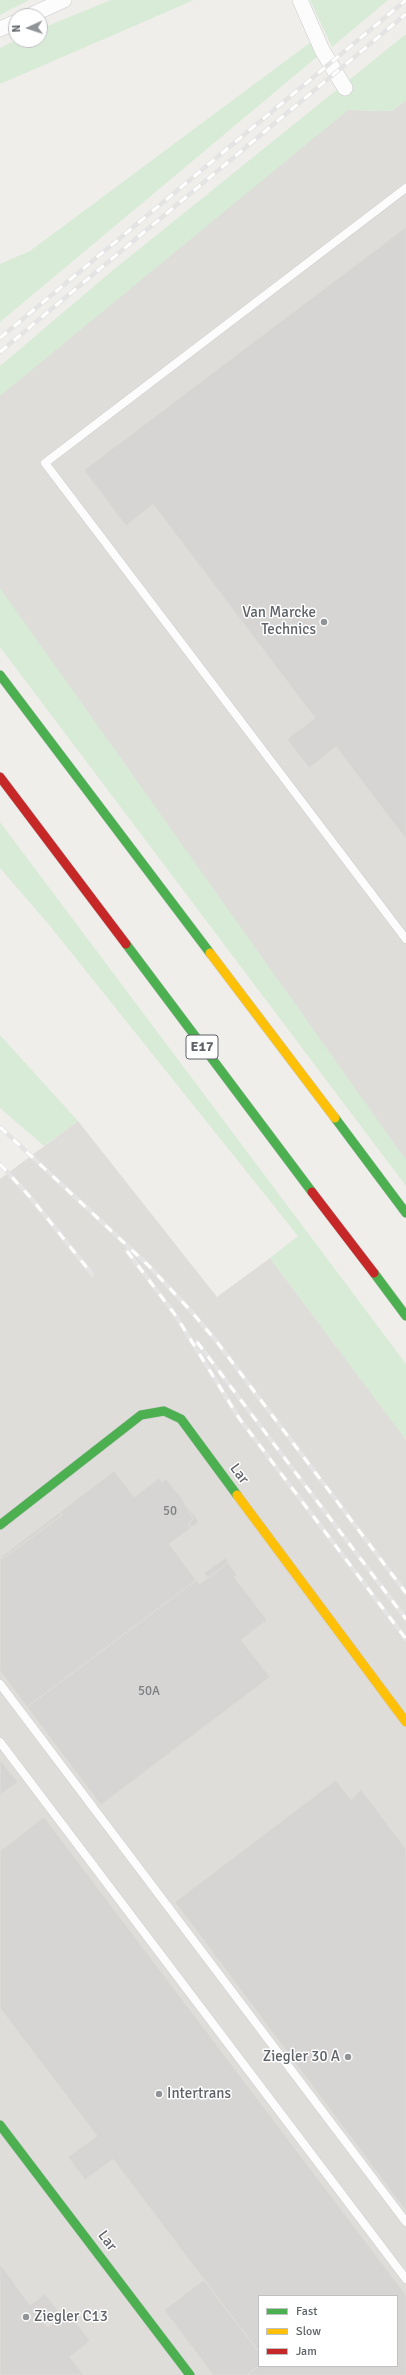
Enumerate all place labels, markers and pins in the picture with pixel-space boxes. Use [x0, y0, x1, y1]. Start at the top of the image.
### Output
place label: Van Marcke Technics [242, 604, 316, 639]
marker: Van Marcke Technics [319, 617, 329, 627]
place label: Ziegler 30 A [263, 2048, 340, 2066]
marker: Ziegler 30 A [343, 2052, 353, 2062]
place label: Intertrans [167, 2085, 231, 2103]
marker: Intertrans [154, 2089, 164, 2099]
place label: Ziegler C13 [34, 2308, 108, 2326]
marker: Ziegler C13 [21, 2312, 31, 2322]

